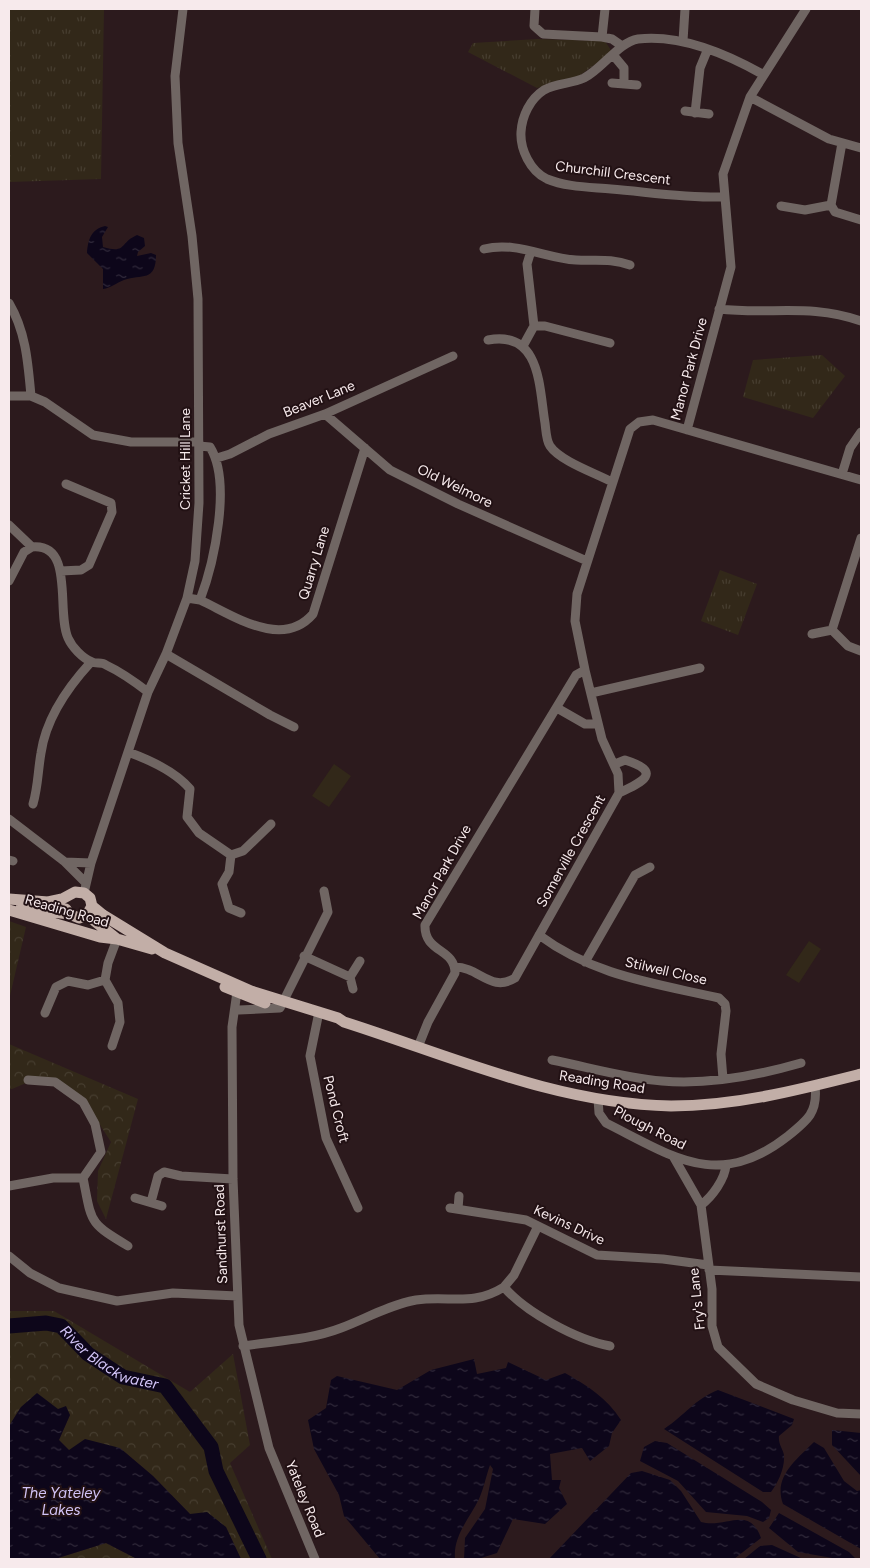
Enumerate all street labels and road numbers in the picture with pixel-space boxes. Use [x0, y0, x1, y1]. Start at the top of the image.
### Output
street label: Churchill Crescent [554, 157, 672, 189]
street label: Manor Park Drive [667, 315, 711, 422]
street label: Beaver Lane [281, 377, 358, 421]
street label: Cricket Hill Lane [177, 408, 194, 510]
street label: Old Welmore [415, 460, 496, 512]
street label: Quarry Lane [295, 524, 333, 602]
street label: Somerville Crescent [533, 792, 609, 910]
street label: Manor Park Drive [409, 821, 475, 922]
street label: Reading Road [23, 891, 111, 931]
street label: Stilwell Close [623, 953, 709, 989]
street label: Reading Road [558, 1067, 646, 1097]
street label: Pond Croft [319, 1073, 353, 1145]
street label: Plough Road [611, 1103, 689, 1153]
street label: Sandhurst Road [211, 1184, 231, 1284]
street label: Kevins Drive [531, 1201, 608, 1249]
street label: Fry's Lane [685, 1267, 709, 1331]
street label: Yateley Road [282, 1458, 328, 1540]

